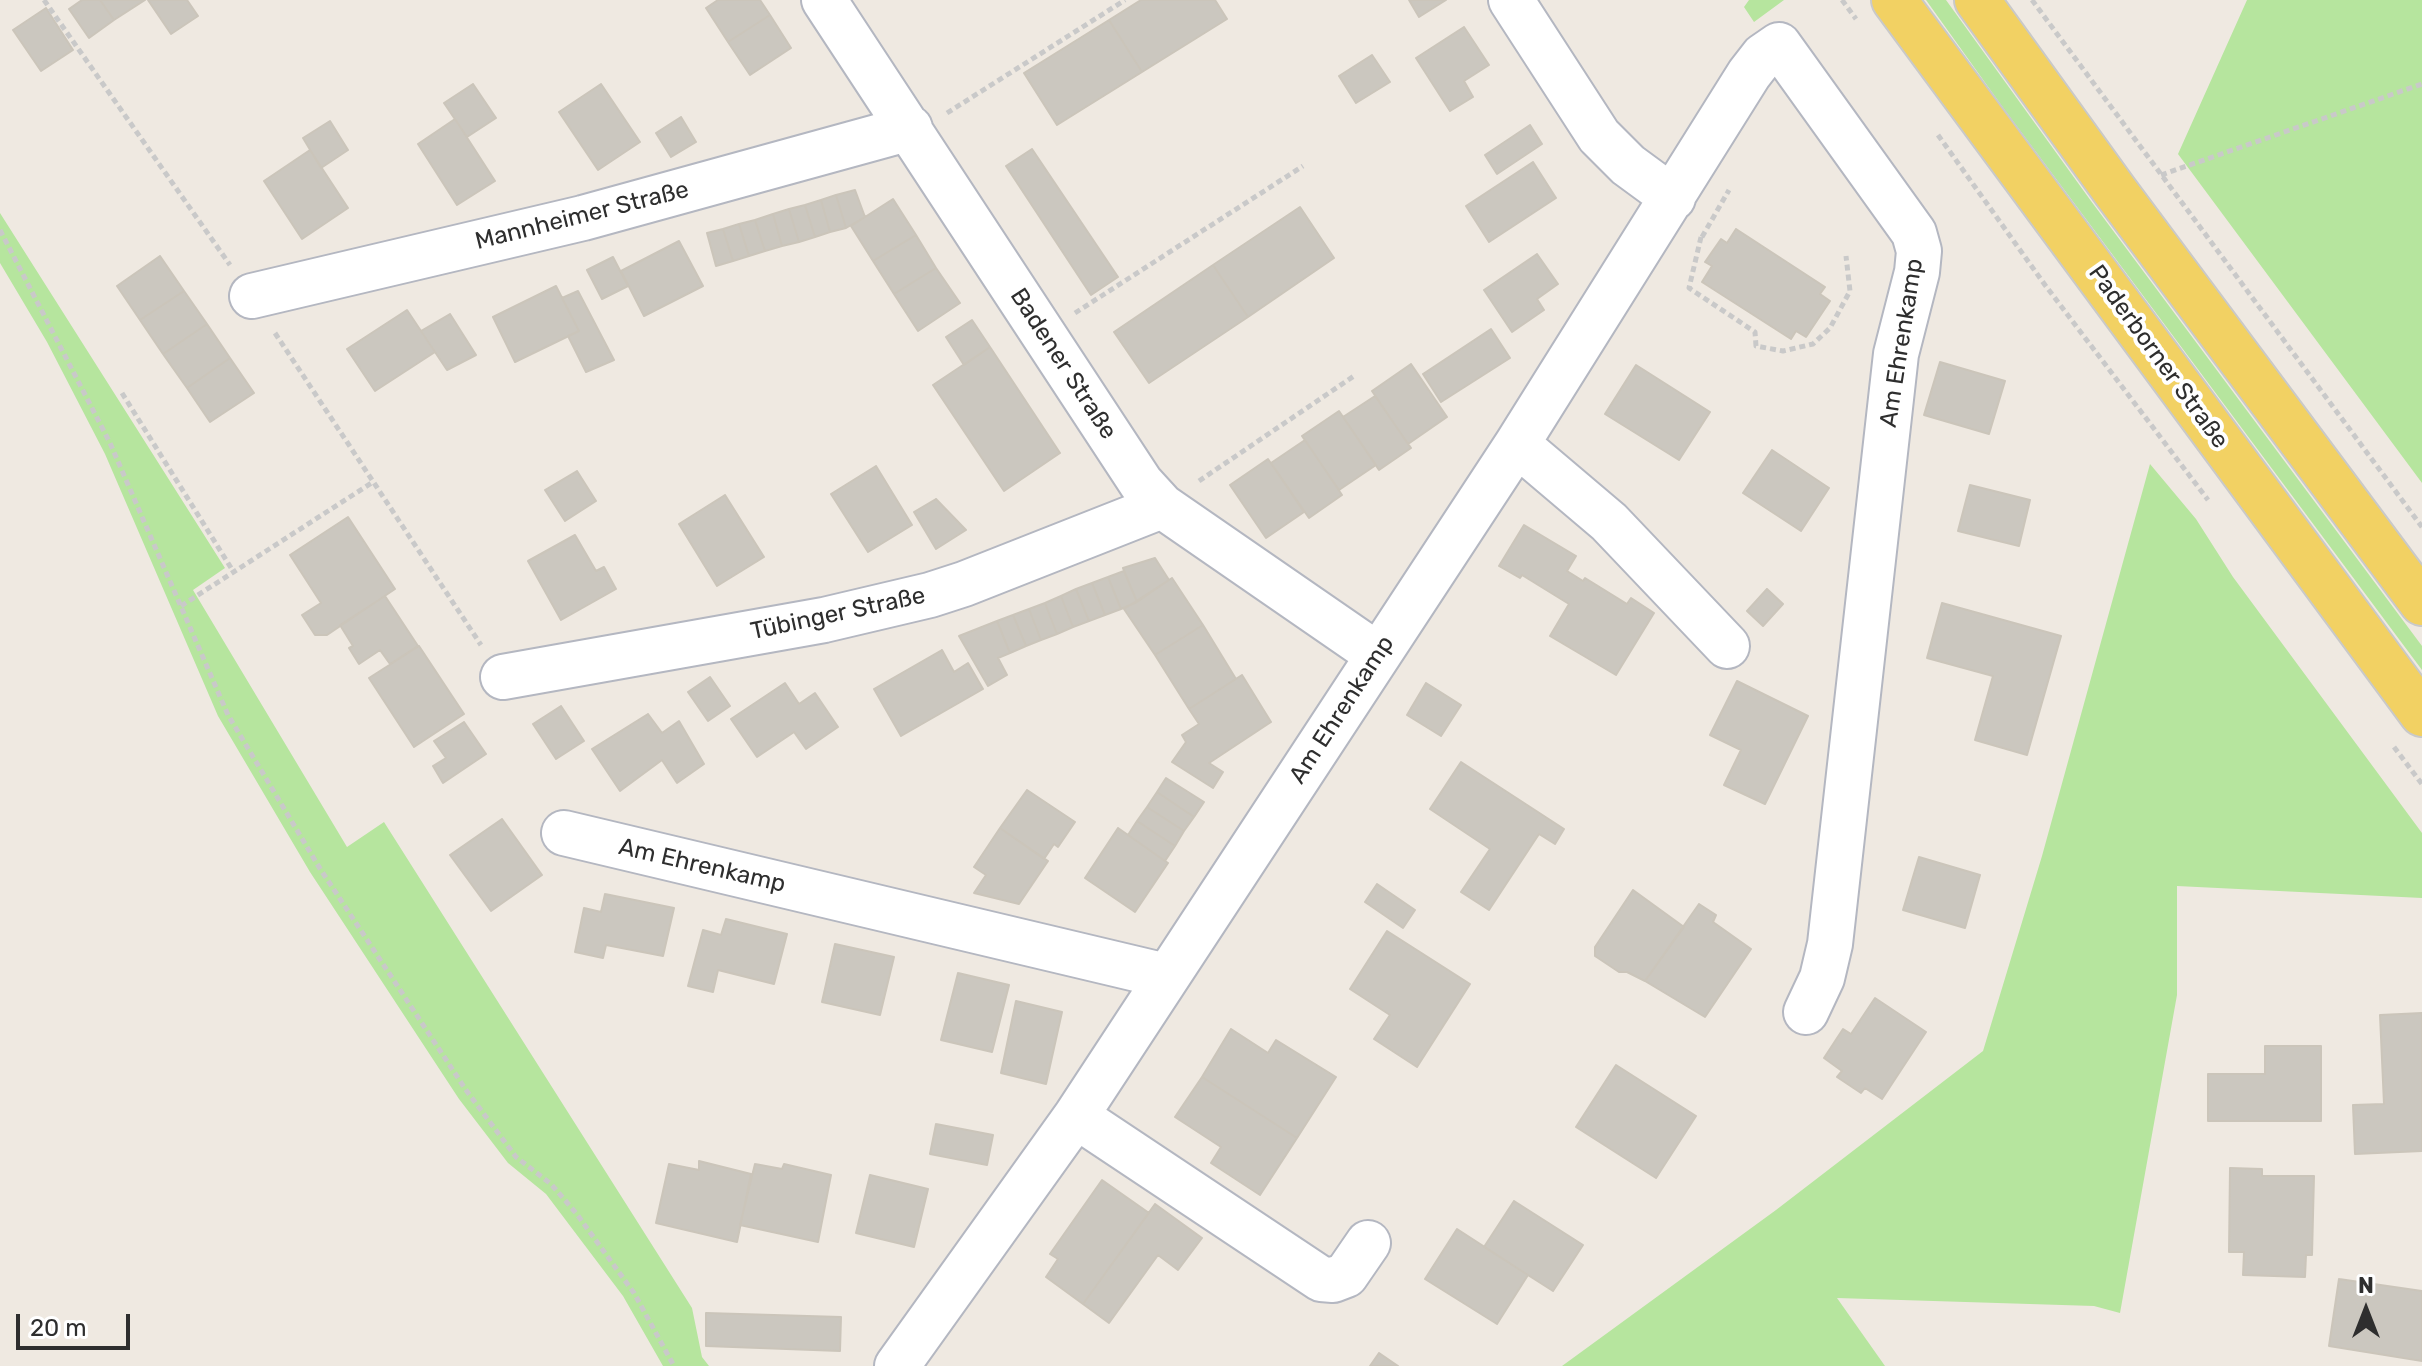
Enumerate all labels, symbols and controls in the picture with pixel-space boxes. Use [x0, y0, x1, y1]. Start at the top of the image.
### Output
street label: Mannheimer Straße [472, 176, 692, 256]
street label: Am Ehrenkamp [1874, 257, 1930, 429]
street label: Paderborner Straße [2082, 260, 2234, 454]
street label: Badener Straße [1004, 283, 1122, 445]
street label: Tübinger Straße [748, 581, 928, 647]
street label: Am Ehrenkamp [1284, 631, 1400, 789]
street label: Am Ehrenkamp [616, 833, 788, 899]
north arrow [2326, 1270, 2406, 1350]
text: N [2358, 1272, 2374, 1299]
scale bar [20, 1298, 134, 1348]
text: 20 m [30, 1314, 87, 1342]

